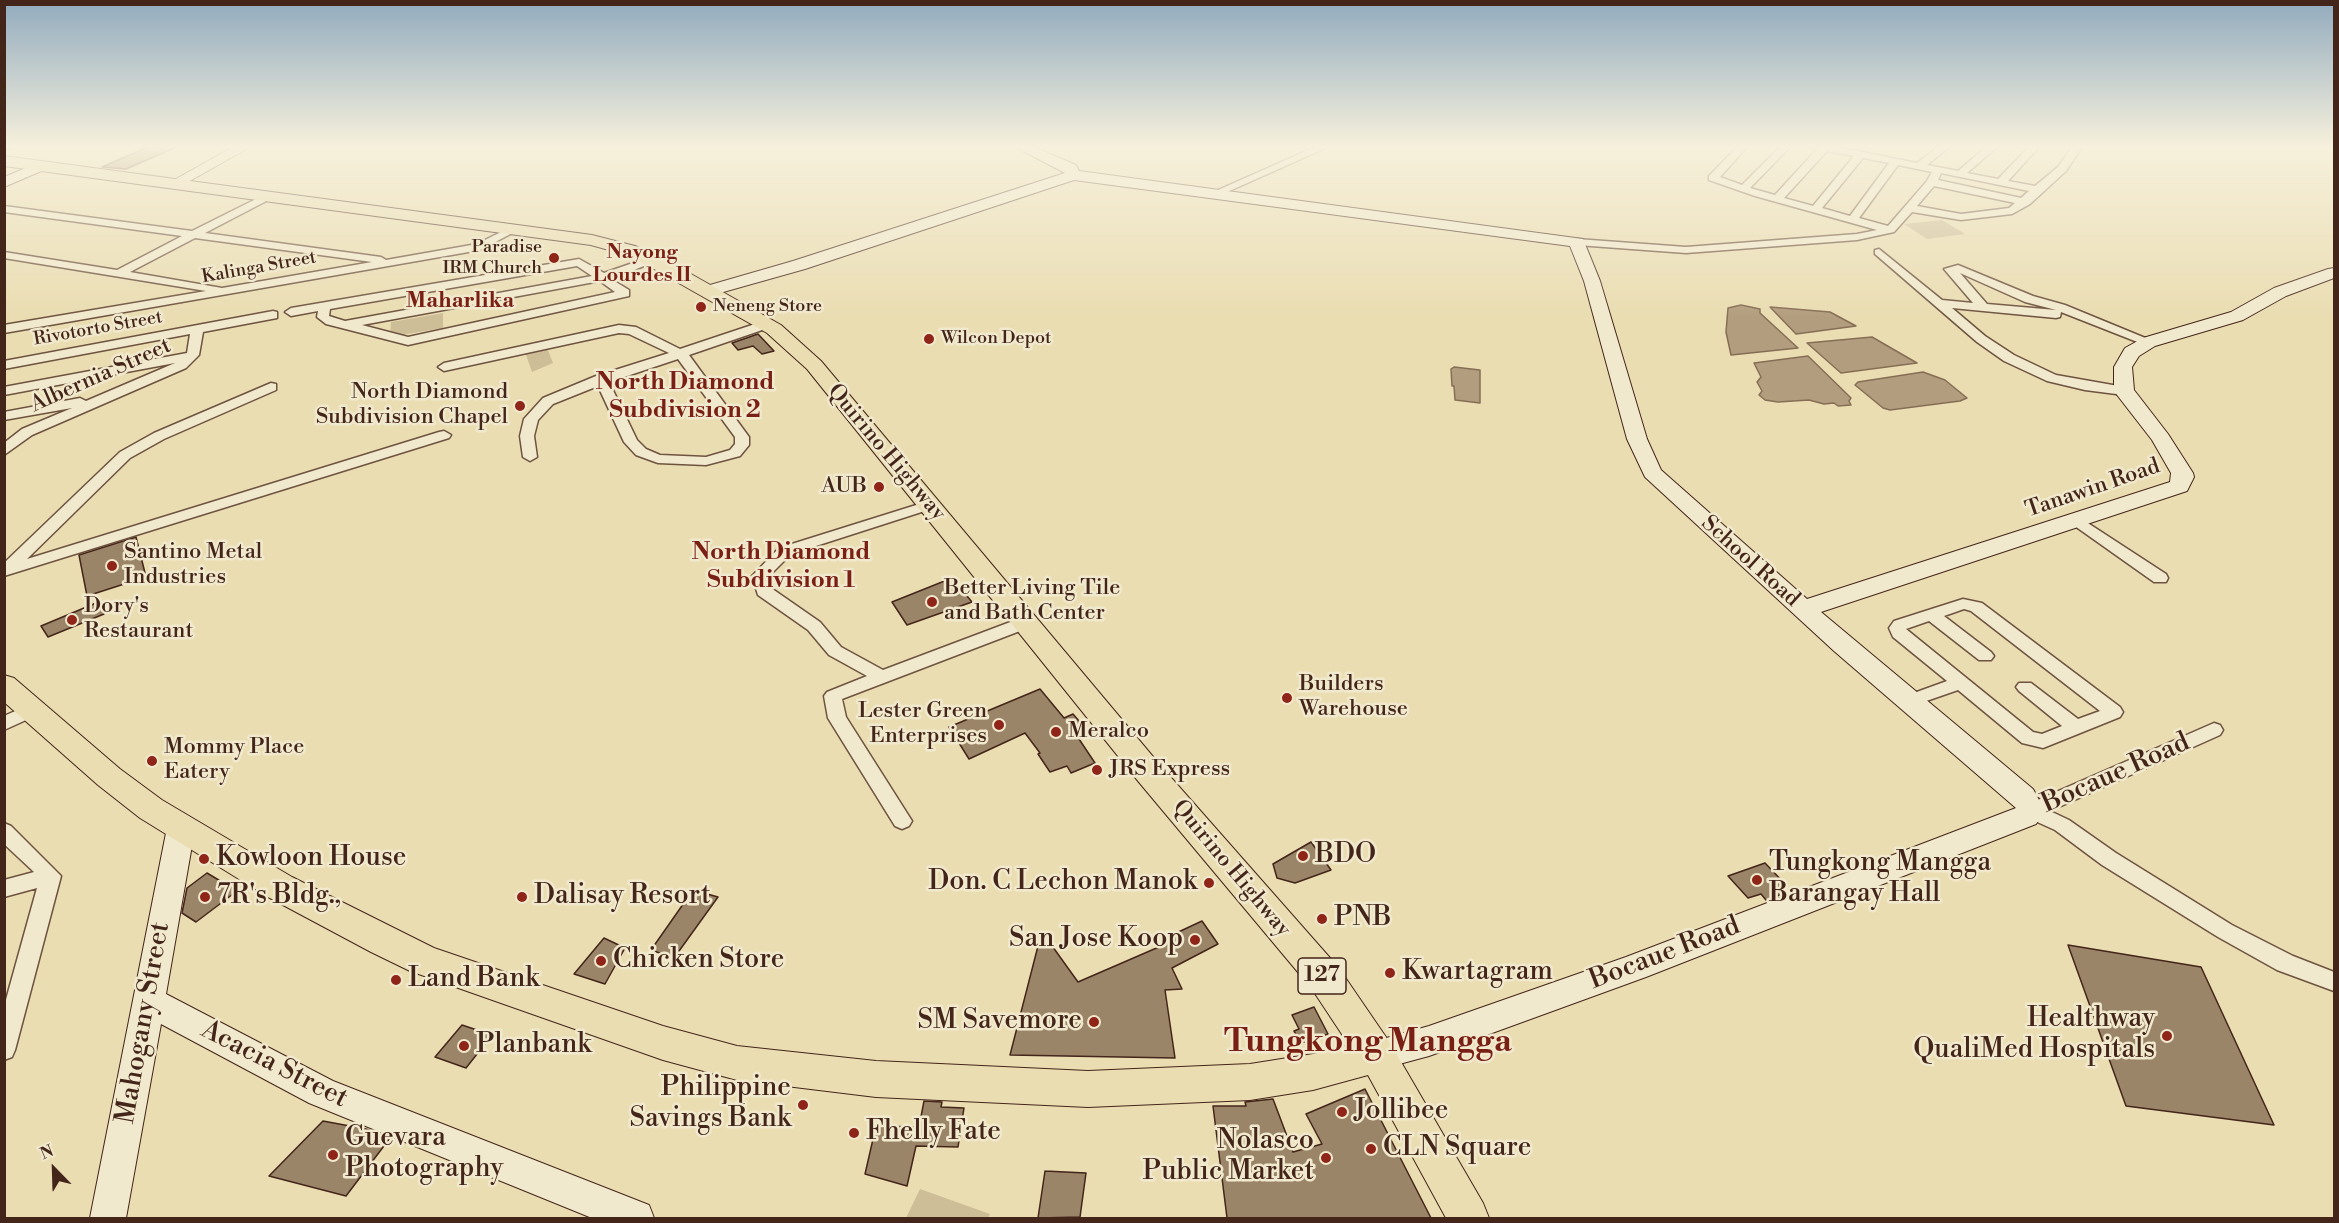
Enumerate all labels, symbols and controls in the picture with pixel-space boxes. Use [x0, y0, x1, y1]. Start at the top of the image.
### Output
place label: Paradise IRM Church [443, 237, 542, 280]
district label: Nayong Lourdes II [593, 241, 691, 288]
street label: Kalinga Street [200, 247, 318, 289]
marker: Paradise IRM Church [547, 251, 561, 265]
district label: Maharlika [406, 289, 514, 315]
place label: Neneng Store [713, 296, 822, 318]
marker: Neneng Store [694, 300, 708, 314]
street label: Rivotorto Street [32, 307, 164, 351]
place label: Wilcon Depot [941, 328, 1051, 350]
marker: Wilcon Depot [922, 332, 936, 346]
street label: Albernia Street [27, 333, 175, 419]
district label: North Diamond Subdivision 2 [596, 369, 774, 425]
street label: Quirino Highway [821, 379, 951, 527]
place label: North Diamond Subdivision Chapel [316, 380, 508, 432]
marker: North Diamond Subdivision Chapel [513, 399, 527, 413]
street label: Tanawin Road [2022, 454, 2164, 524]
place label: AUB [821, 474, 867, 500]
marker: AUB [872, 480, 886, 494]
street label: School Road [1695, 511, 1805, 613]
district label: North Diamond Subdivision 1 [692, 539, 870, 595]
place label: Santino Metal Industries [124, 540, 262, 592]
marker: Santino Metal Industries [105, 559, 119, 573]
place label: Better Living Tile and Bath Center [944, 576, 1120, 628]
place label: Dory's Restaurant [84, 594, 193, 646]
marker: Better Living Tile and Bath Center [925, 595, 939, 609]
marker: Dory's Restaurant [65, 613, 79, 627]
place label: Builders Warehouse [1299, 672, 1408, 724]
marker: Builders Warehouse [1280, 691, 1294, 705]
place label: Lester Green Enterprises [858, 699, 987, 750]
marker: Lester Green Enterprises [992, 718, 1006, 732]
place label: Meralco [1068, 719, 1149, 745]
marker: Meralco [1049, 725, 1063, 739]
street label: Bocaue Road [2037, 727, 2195, 821]
place label: Mommy Place Eatery [164, 735, 304, 786]
marker: Mommy Place Eatery [145, 754, 159, 768]
place label: JRS Express [1109, 757, 1230, 783]
marker: JRS Express [1090, 763, 1104, 777]
street label: Quirino Highway [1166, 795, 1296, 943]
place label: BDO [1315, 840, 1376, 872]
place label: Kowloon House [216, 843, 406, 875]
place label: Tungkong Mangga Barangay Hall [1769, 848, 1991, 911]
marker: BDO [1296, 849, 1310, 863]
marker: Kowloon House [197, 852, 211, 866]
place label: Don. C Lechon Manok [928, 867, 1197, 899]
marker: Tungkong Mangga Barangay Hall [1750, 873, 1764, 887]
marker: Don. C Lechon Manok [1202, 876, 1216, 890]
place label: 7R's Bldg., [217, 881, 341, 913]
place label: Dalisay Resort [534, 881, 711, 913]
marker: 7R's Bldg., [198, 890, 212, 904]
marker: Dalisay Resort [515, 890, 529, 904]
place label: PNB [1334, 903, 1392, 935]
street label: Bocaue Road [1585, 910, 1745, 998]
marker: PNB [1315, 912, 1329, 926]
street label: Mahogany Street [110, 920, 178, 1126]
place label: San Jose Koop [1009, 924, 1183, 956]
marker: San Jose Koop [1188, 933, 1202, 947]
place label: Chicken Store [613, 945, 784, 977]
marker: Chicken Store [594, 954, 608, 968]
place label: Kwartagram [1402, 957, 1553, 989]
road number: 127 [1298, 958, 1346, 994]
place label: Land Bank [408, 964, 539, 996]
marker: Kwartagram [1383, 966, 1397, 980]
marker: Land Bank [389, 973, 403, 987]
place label: Healthway QualiMed Hospitals [1913, 1004, 2155, 1067]
place label: SM Savemore [918, 1006, 1082, 1038]
street label: Acacia Street [195, 1014, 353, 1116]
marker: SM Savemore [1087, 1015, 1101, 1029]
district label: Tungkong Mangga [1224, 1023, 1512, 1063]
marker: Healthway QualiMed Hospitals [2160, 1029, 2174, 1043]
place label: Planbank [476, 1030, 591, 1062]
marker: Planbank [457, 1039, 471, 1053]
place label: Philippine Savings Bank [629, 1073, 791, 1136]
place label: Jollibee [1354, 1096, 1448, 1128]
marker: Philippine Savings Bank [796, 1098, 810, 1112]
marker: Jollibee [1335, 1105, 1349, 1119]
place label: Fhelly Fate [866, 1117, 1001, 1149]
place label: Guevara Photography [345, 1123, 503, 1186]
marker: Fhelly Fate [847, 1126, 861, 1140]
place label: Nolasco Public Market [1142, 1126, 1314, 1189]
place label: CLN Square [1383, 1133, 1531, 1165]
north arrow [24, 1139, 84, 1199]
text: N [37, 1141, 57, 1164]
marker: CLN Square [1364, 1142, 1378, 1156]
marker: Guevara Photography [326, 1148, 340, 1162]
marker: Nolasco Public Market [1319, 1151, 1333, 1165]

